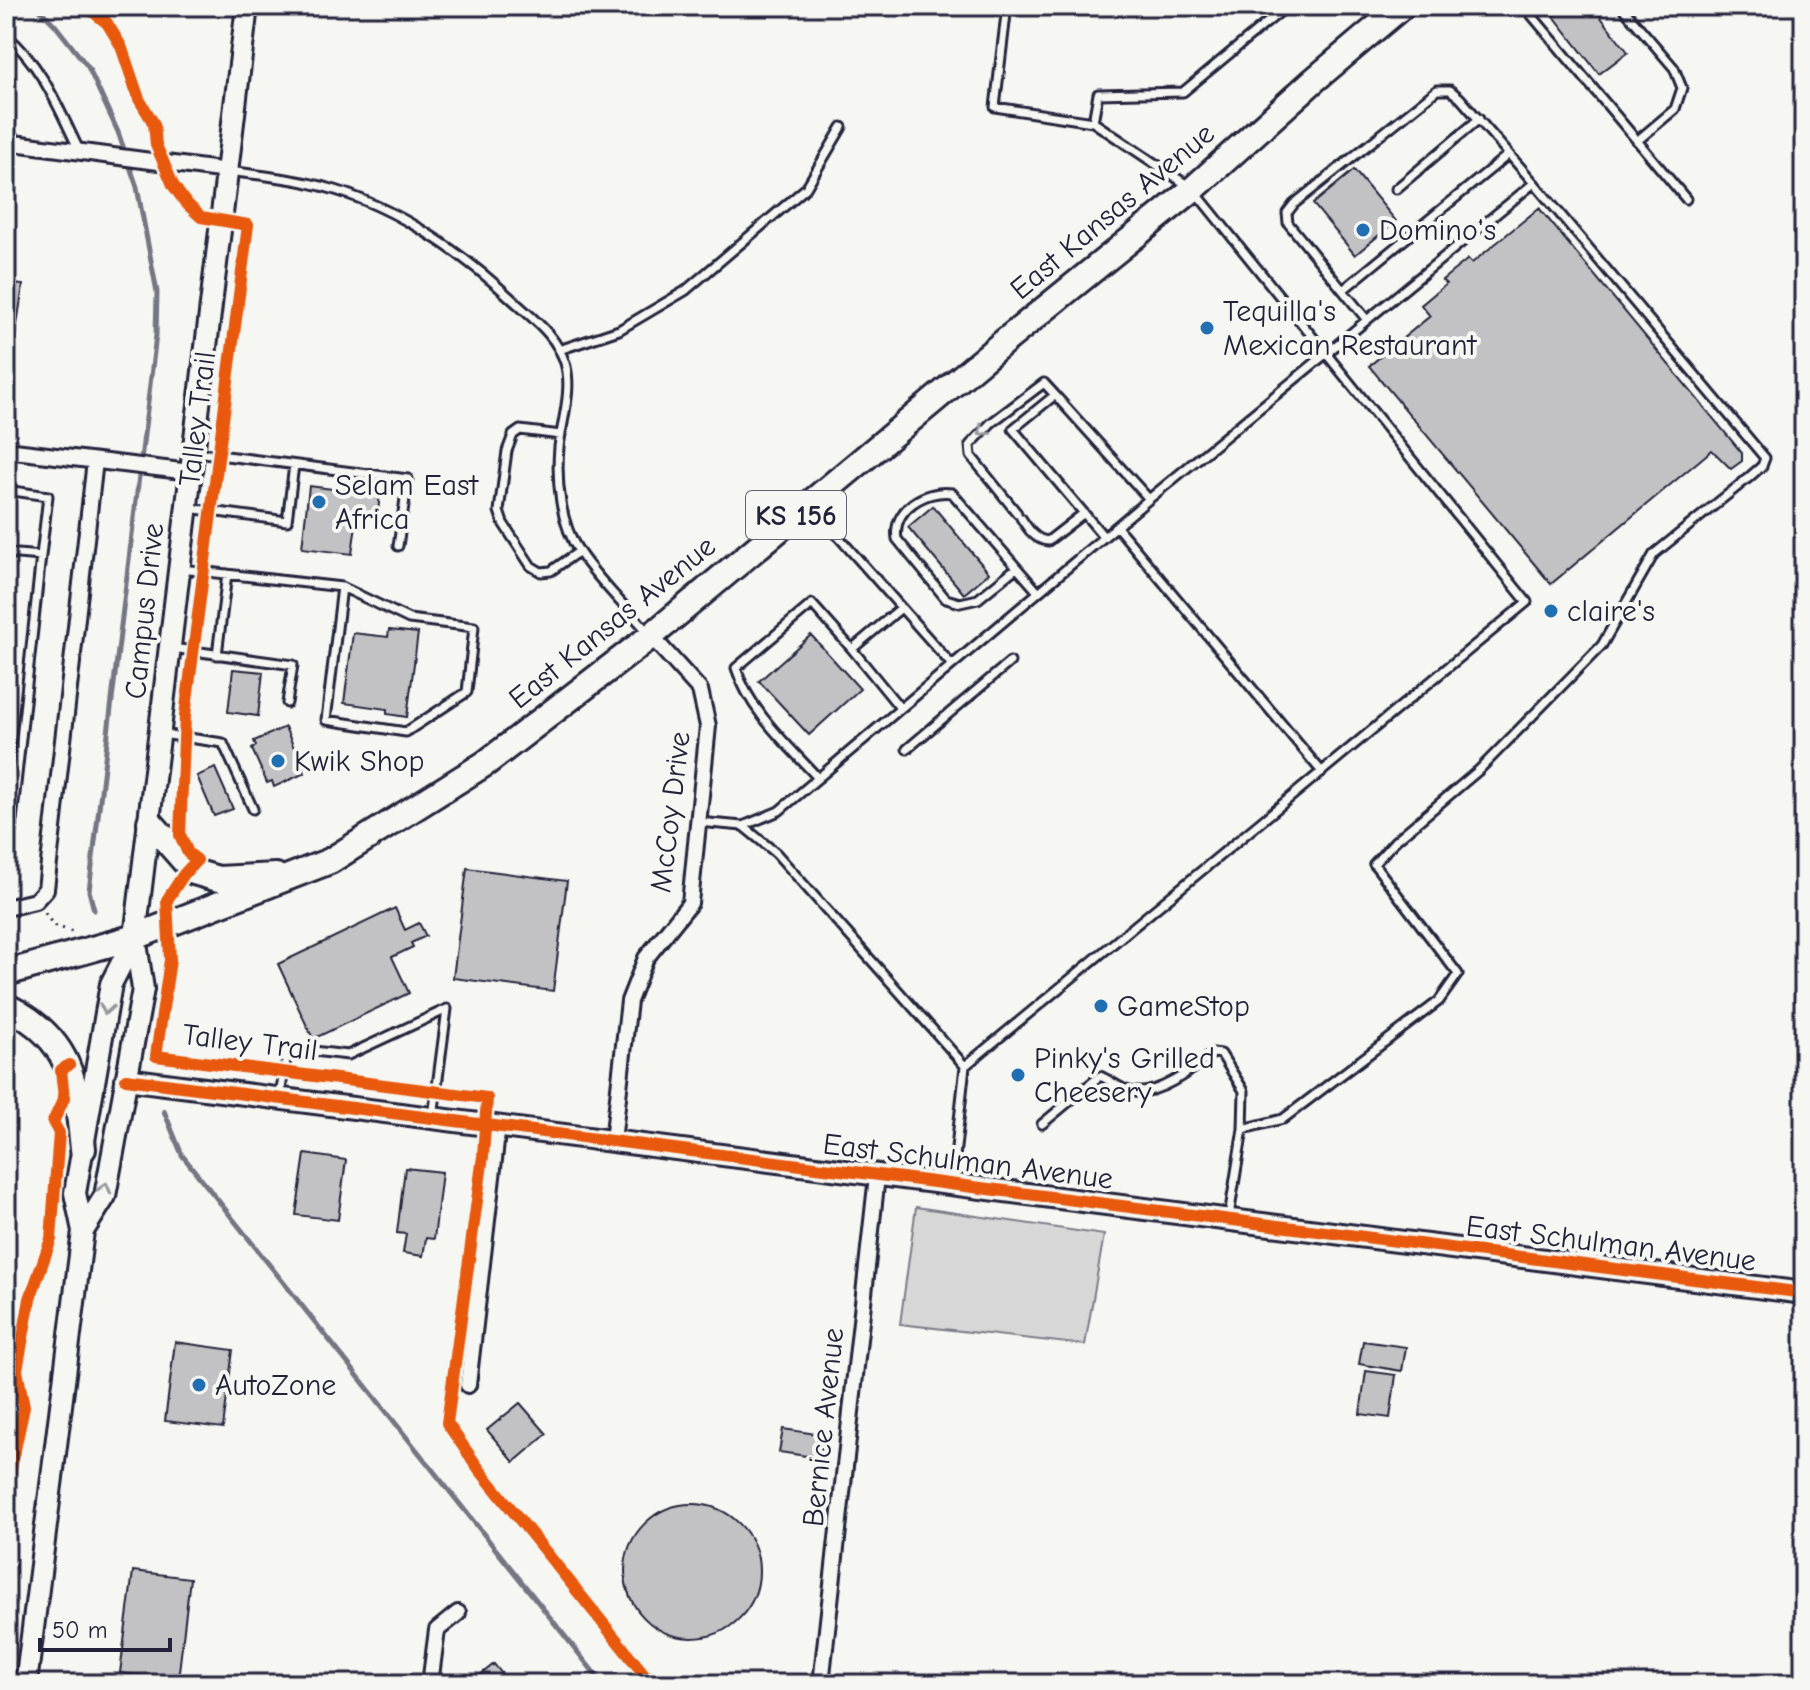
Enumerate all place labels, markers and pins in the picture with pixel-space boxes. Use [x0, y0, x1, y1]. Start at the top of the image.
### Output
place label: Domino's [1379, 213, 1496, 248]
marker: Domino's [1354, 221, 1372, 239]
place label: Tequilla's Mexican Restaurant [1223, 294, 1478, 363]
marker: Tequilla's Mexican Restaurant [1198, 319, 1216, 337]
place label: Selam East Africa [335, 468, 480, 537]
marker: Selam East Africa [310, 493, 328, 511]
place label: claire's [1567, 594, 1655, 629]
marker: claire's [1542, 602, 1560, 620]
place label: Kwik Shop [294, 744, 425, 779]
marker: Kwik Shop [269, 752, 287, 770]
place label: GameStop [1117, 989, 1250, 1024]
marker: GameStop [1092, 997, 1110, 1015]
place label: Pinky's Grilled Cheesery [1034, 1041, 1215, 1110]
marker: Pinky's Grilled Cheesery [1009, 1066, 1027, 1084]
place label: AutoZone [215, 1368, 336, 1403]
marker: AutoZone [190, 1376, 208, 1394]

